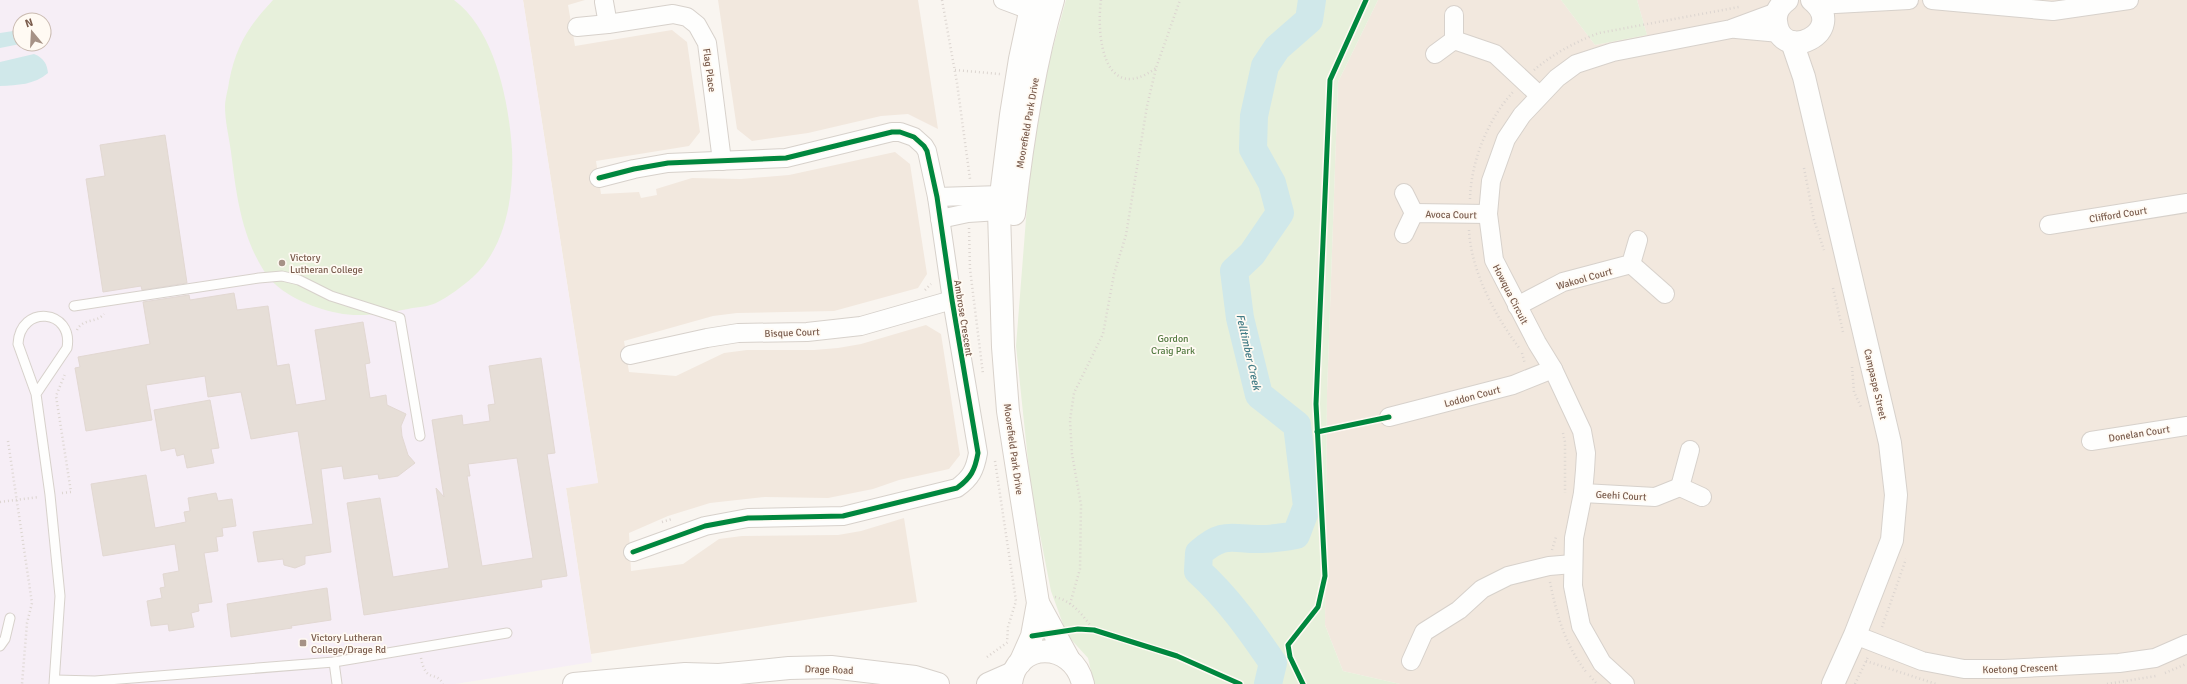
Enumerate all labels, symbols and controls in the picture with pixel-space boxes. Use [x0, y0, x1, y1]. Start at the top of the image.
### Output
north arrow [12, 12, 52, 52]
text: N [23, 16, 35, 30]
street label: Flag Place [700, 48, 718, 93]
street label: Moorefield Park Drive [1014, 77, 1042, 169]
street label: Clifford Court [2088, 204, 2148, 225]
street label: Avoca Court [1425, 209, 1477, 221]
place label: Victory Lutheran College [290, 252, 363, 276]
marker: Victory Lutheran College [277, 258, 287, 268]
street label: Howqua Circuit [1490, 262, 1531, 327]
street label: Wakool Court [1555, 265, 1614, 293]
street label: Ambrose Crescent [951, 279, 975, 358]
water label: Felltimber Creek [1233, 313, 1264, 393]
street label: Bisque Court [764, 326, 820, 340]
park label: Gordon Craig Park [1151, 333, 1195, 357]
street label: Campaspe Street [1861, 348, 1889, 421]
street label: Loddon Court [1443, 384, 1502, 410]
street label: Moorefield Park Drive [1001, 403, 1025, 496]
street label: Donelan Court [2108, 423, 2171, 445]
street label: Geehi Court [1595, 489, 1647, 503]
place label: Victory Lutheran College/Drage Rd [311, 632, 386, 656]
marker: Victory Lutheran College/Drage Rd [298, 638, 308, 648]
street label: Koetong Crescent [1982, 662, 2058, 676]
street label: Drage Road [804, 663, 854, 677]

